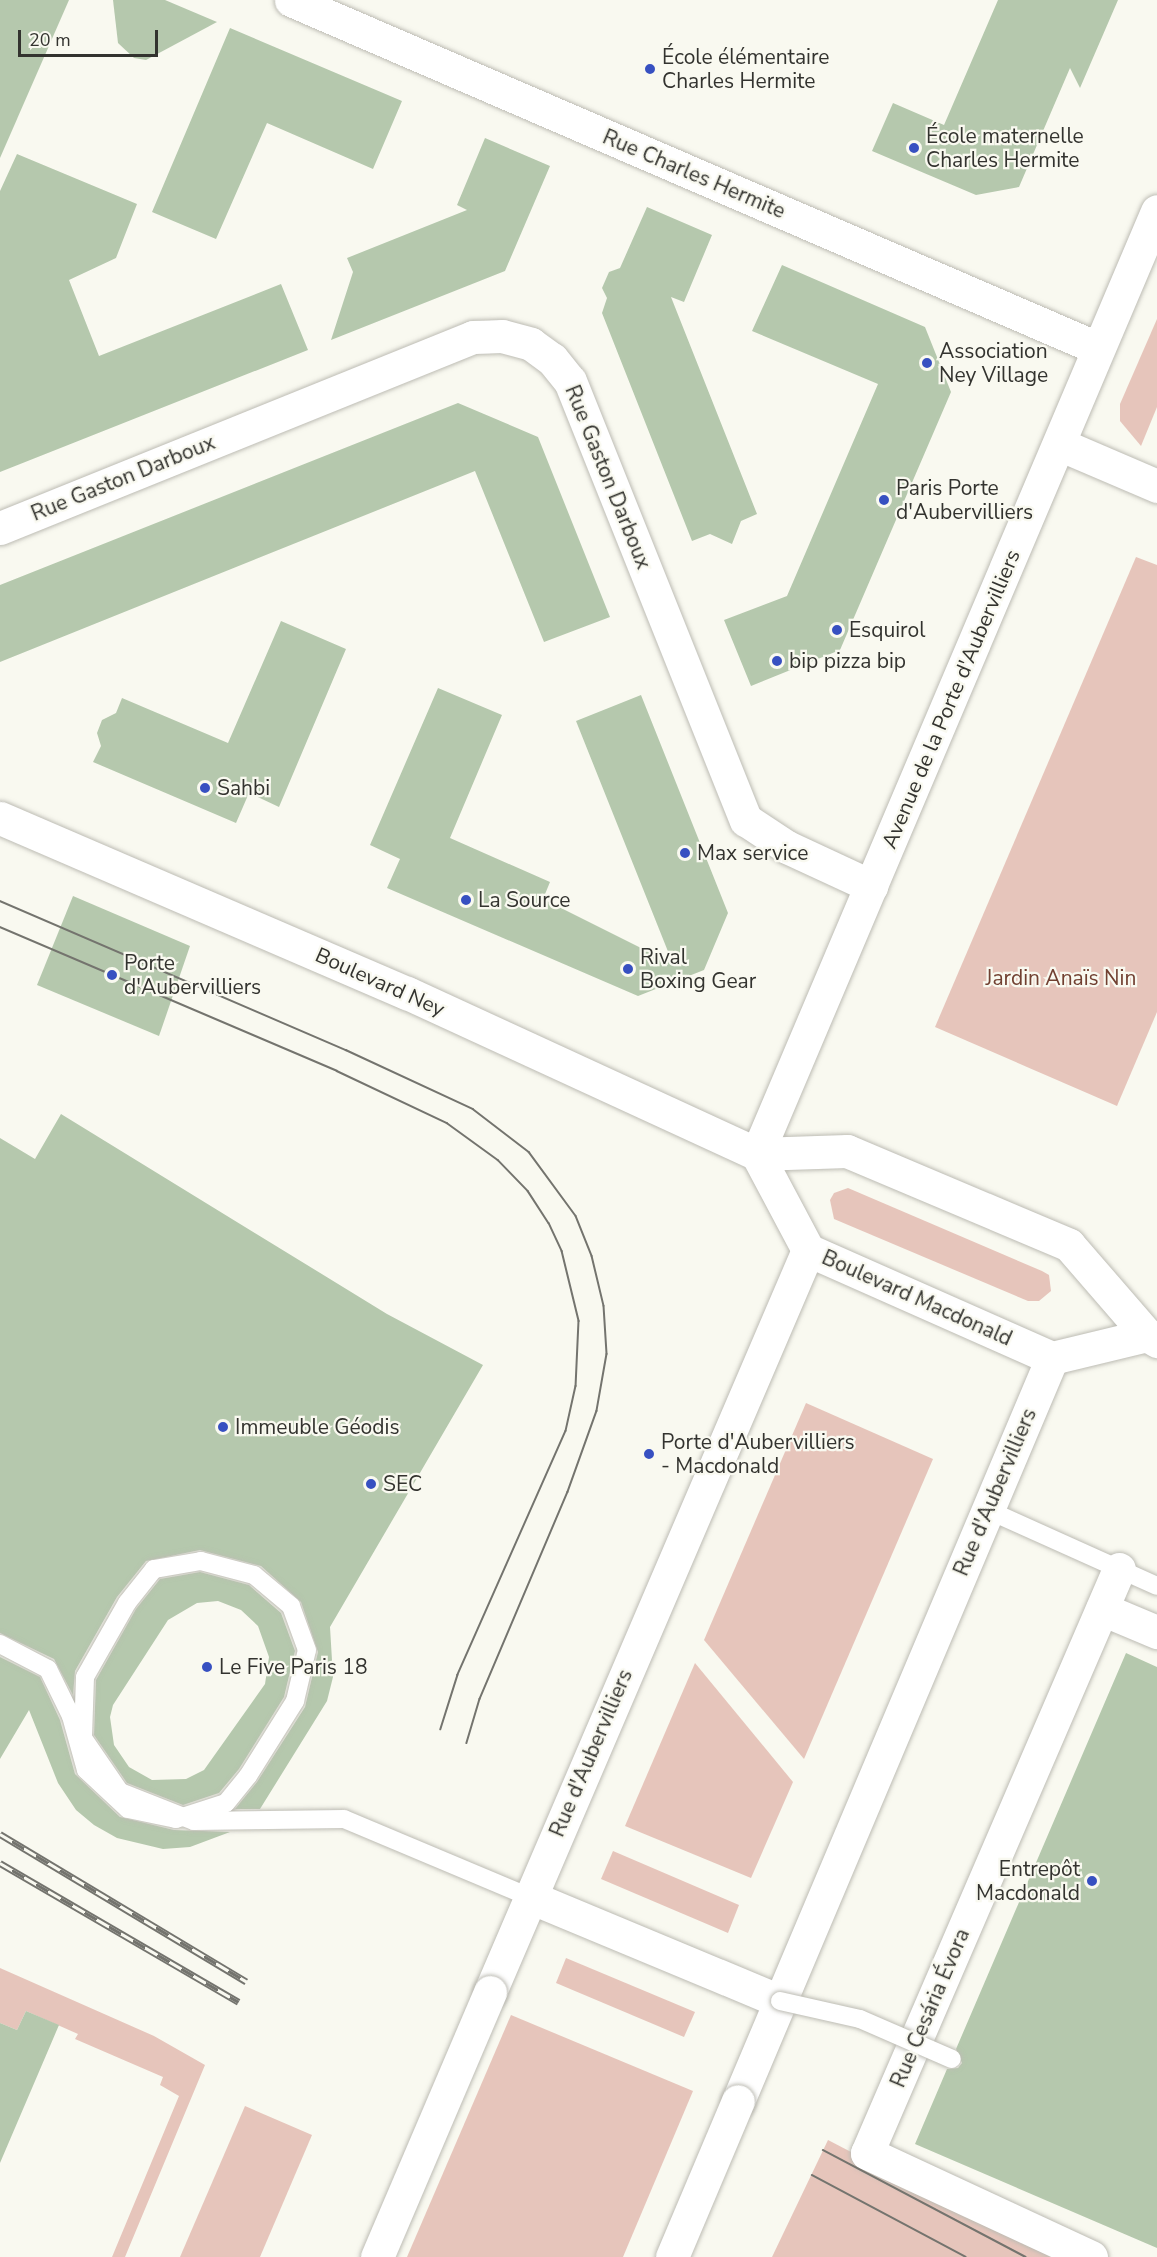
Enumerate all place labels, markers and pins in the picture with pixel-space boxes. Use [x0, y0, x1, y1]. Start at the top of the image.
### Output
place label: École élémentaire Charles Hermite [662, 44, 829, 94]
marker: École élémentaire Charles Hermite [643, 62, 657, 76]
place label: École maternelle Charles Hermite [926, 123, 1084, 173]
marker: École maternelle Charles Hermite [907, 141, 921, 155]
place label: Association Ney Village [939, 338, 1048, 388]
marker: Association Ney Village [920, 356, 934, 370]
place label: Paris Porte d'Aubervilliers [896, 475, 1033, 525]
marker: Paris Porte d'Aubervilliers [877, 493, 891, 507]
place label: Esquirol [849, 617, 925, 643]
marker: Esquirol [830, 623, 844, 637]
place label: bip pizza bip [789, 648, 906, 674]
marker: bip pizza bip [770, 654, 784, 668]
place label: Sahbi [217, 775, 270, 801]
marker: Sahbi [198, 781, 212, 795]
place label: Max service [697, 840, 808, 866]
marker: Max service [678, 846, 692, 860]
place label: La Source [478, 887, 570, 913]
marker: La Source [459, 893, 473, 907]
place label: Rival Boxing Gear [640, 944, 756, 994]
place label: Porte d'Aubervilliers [124, 950, 261, 1000]
marker: Rival Boxing Gear [621, 962, 635, 976]
marker: Porte d'Aubervilliers [105, 968, 119, 982]
place label: Immeuble Géodis [235, 1414, 400, 1440]
marker: Immeuble Géodis [216, 1420, 230, 1434]
place label: Porte d'Aubervilliers - Macdonald [661, 1429, 855, 1479]
marker: Porte d'Aubervilliers - Macdonald [642, 1447, 656, 1461]
place label: SEC [383, 1471, 422, 1497]
marker: SEC [364, 1477, 378, 1491]
place label: Le Five Paris 18 [219, 1654, 367, 1680]
marker: Le Five Paris 18 [200, 1660, 214, 1674]
place label: Entrepôt Macdonald [976, 1856, 1080, 1906]
marker: Entrepôt Macdonald [1085, 1874, 1099, 1888]

